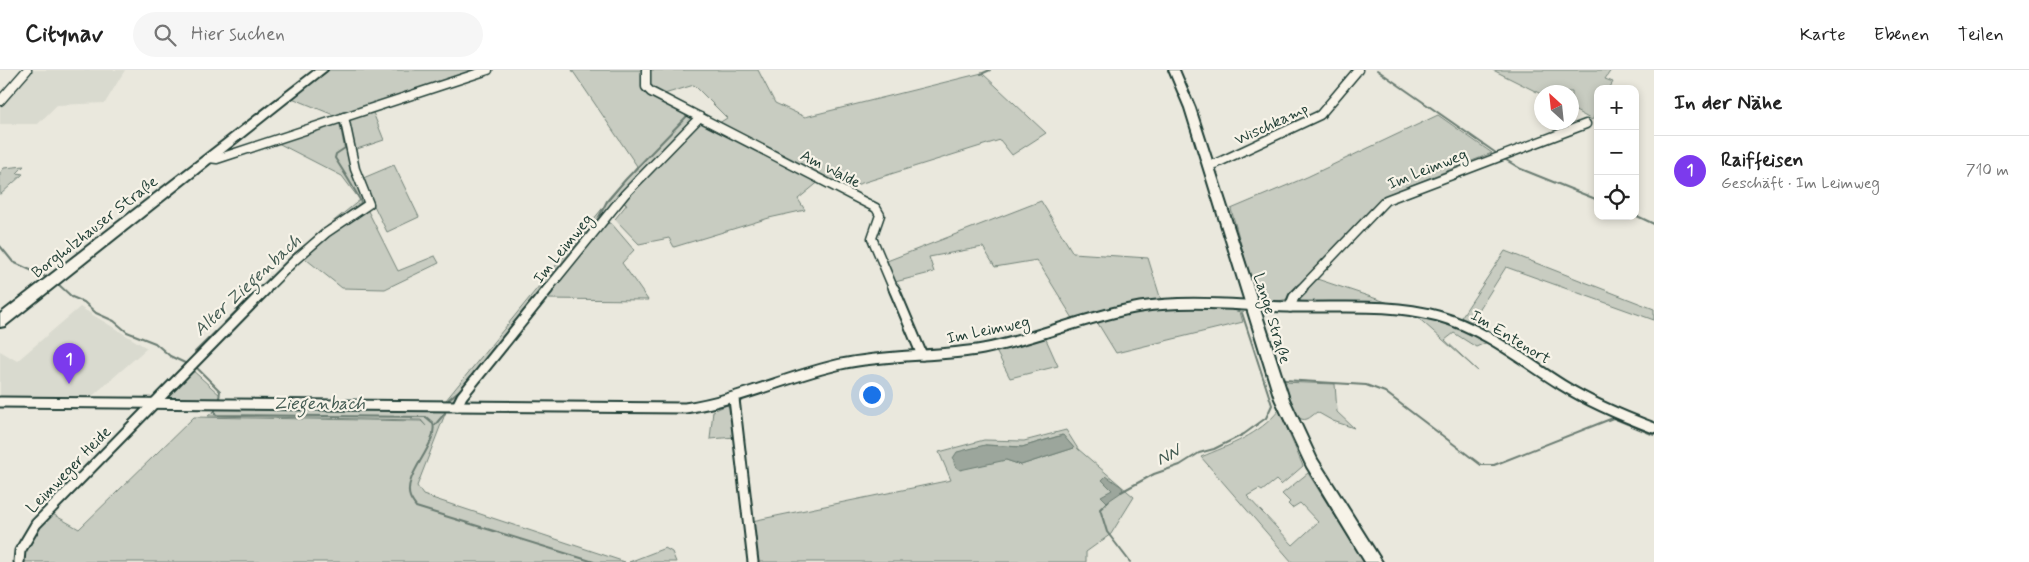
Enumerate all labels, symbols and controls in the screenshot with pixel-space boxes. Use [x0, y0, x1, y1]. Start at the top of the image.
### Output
search box [133, 12, 483, 57]
text: Citynav [25, 19, 103, 50]
icon: search [151, 21, 179, 49]
text: Hier suchen [191, 22, 285, 47]
text: Karte [1800, 23, 1846, 47]
text: Ebenen [1874, 23, 1930, 47]
text: Teilen [1958, 23, 2004, 47]
north arrow [1534, 85, 1579, 130]
map controls [1594, 85, 1639, 220]
button: + [1594, 85, 1639, 130]
text: In der Nähe [1674, 89, 1782, 117]
street label: Wischkamp [1231, 98, 1312, 151]
button: − [1594, 130, 1639, 175]
street label: Im Leimweg [1385, 144, 1471, 196]
street label: Am Walde [796, 145, 865, 194]
text: Raiffeisen [1721, 148, 1804, 173]
text: 1 [1686, 160, 1694, 181]
text: 710 m [1966, 160, 2009, 181]
street label: Borgholzhauser Straße [27, 171, 163, 284]
text: Geschäft · Im Leimweg [1721, 173, 1880, 194]
button: locate [1594, 175, 1639, 220]
street label: Im Leimweg [529, 210, 599, 289]
water label: Alter Ziegenbach [189, 229, 308, 343]
street label: Lange Straße [1247, 271, 1295, 367]
street label: Im Entenort [1466, 305, 1555, 370]
street label: Im Leimweg [945, 311, 1032, 350]
pin: 1 [53, 343, 85, 384]
your location [859, 382, 885, 408]
water label: Ziegenbach [273, 392, 366, 418]
street label: Leimweger Heide [22, 422, 117, 519]
water label: NN [1152, 439, 1187, 472]

